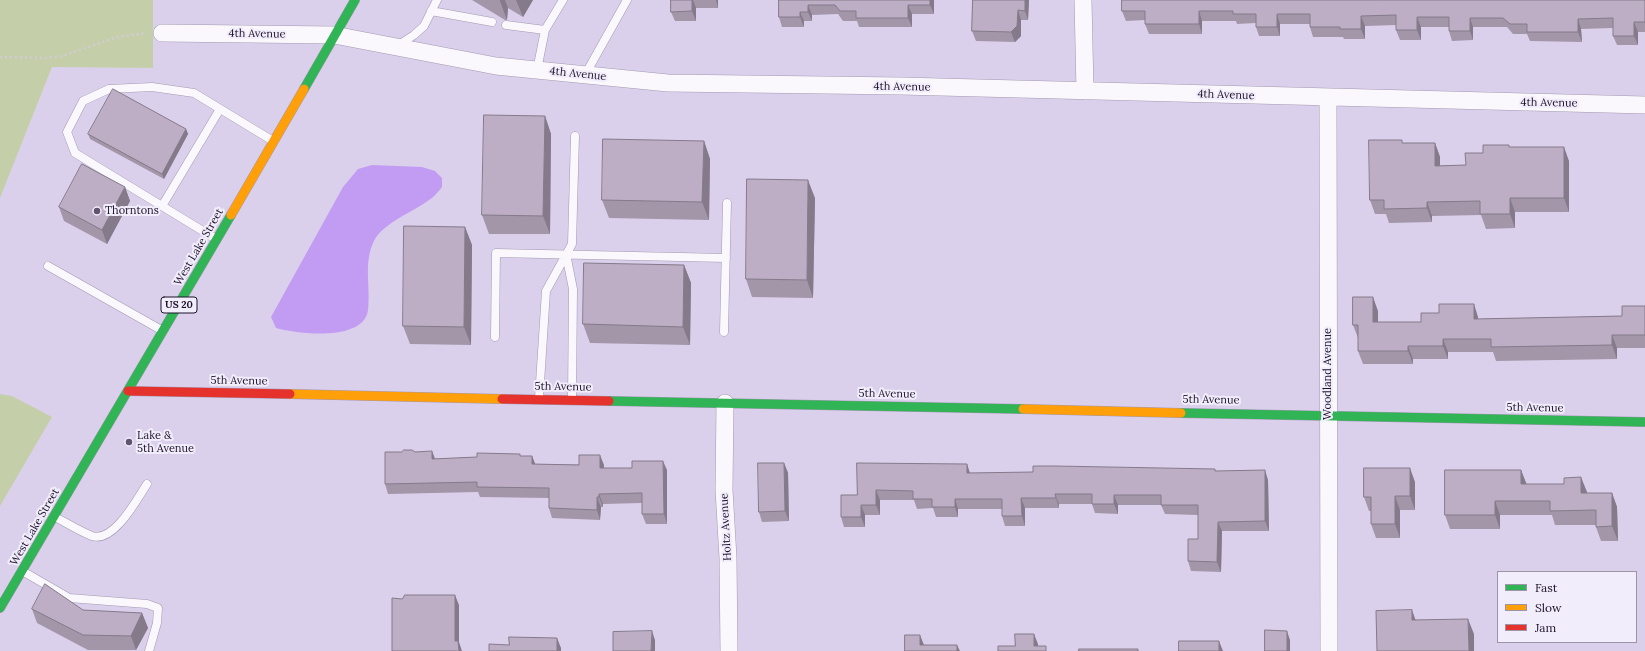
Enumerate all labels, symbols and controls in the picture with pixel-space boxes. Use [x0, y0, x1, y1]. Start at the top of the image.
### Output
street label: 4th Avenue [228, 27, 286, 41]
street label: 4th Avenue [549, 64, 607, 84]
street label: 4th Avenue [873, 80, 931, 94]
street label: 4th Avenue [1197, 87, 1255, 103]
street label: 4th Avenue [1520, 96, 1578, 110]
place label: Thorntons [105, 204, 159, 218]
marker: Thorntons [92, 206, 102, 216]
street label: West Lake Street [172, 206, 226, 288]
road number: US 20 [161, 297, 197, 313]
street label: Woodland Avenue [1321, 328, 1335, 420]
street label: 5th Avenue [210, 374, 268, 388]
street label: 5th Avenue [534, 380, 592, 394]
street label: 5th Avenue [858, 387, 916, 401]
street label: 5th Avenue [1182, 393, 1240, 407]
street label: 5th Avenue [1506, 401, 1564, 415]
place label: Lake & 5th Avenue [137, 429, 194, 455]
marker: Lake & 5th Avenue [124, 437, 134, 447]
street label: West Lake Street [8, 486, 62, 568]
street label: Holtz Avenue [718, 493, 734, 561]
legend [1497, 571, 1637, 643]
text: Fast [1535, 580, 1558, 595]
text: Slow [1535, 600, 1562, 615]
text: Jam [1535, 620, 1556, 635]

